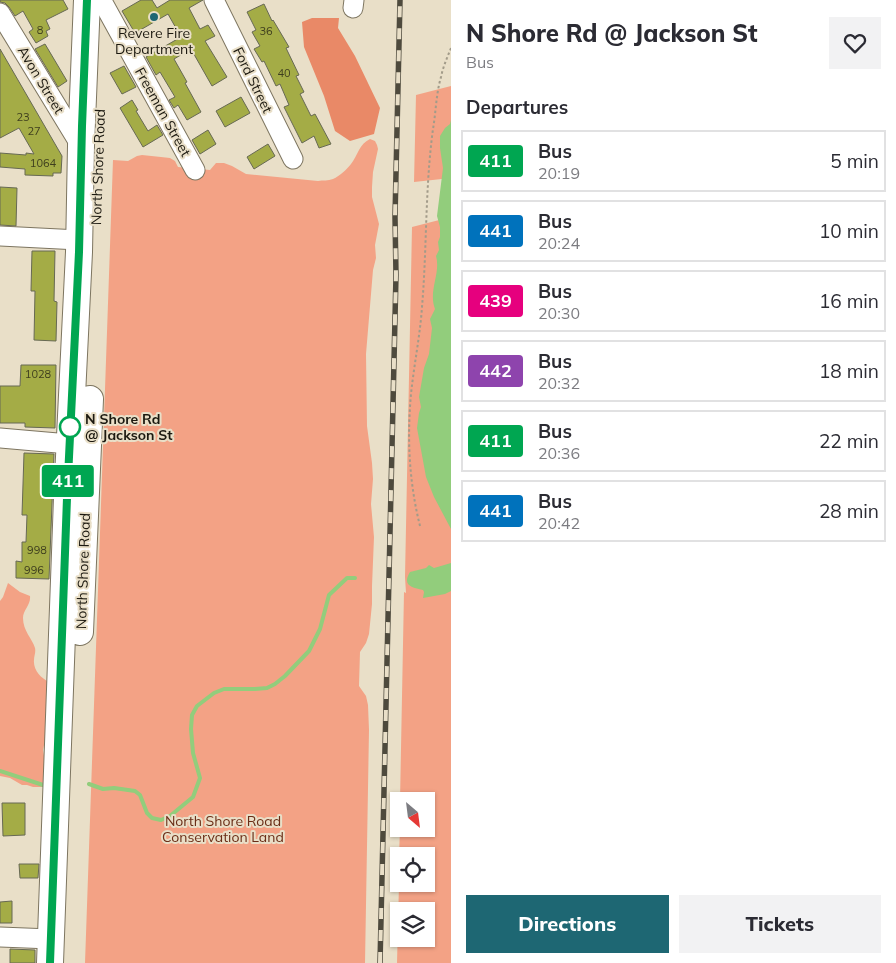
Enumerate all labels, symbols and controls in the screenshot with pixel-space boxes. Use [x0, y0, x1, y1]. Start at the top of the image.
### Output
marker: Revere Fire Department [148, 11, 160, 23]
button: heart [829, 17, 881, 69]
text: N Shore Rd @ Jackson St [466, 18, 757, 48]
house number: 8 [37, 23, 44, 37]
place label: Revere Fire Department [115, 24, 193, 58]
house number: 36 [259, 24, 273, 38]
street label: Avon Street [14, 43, 68, 117]
street label: Ford Street [229, 44, 277, 116]
text: Bus [466, 52, 494, 72]
street label: Freeman Street [131, 64, 195, 160]
house number: 40 [277, 66, 291, 80]
text: Departures [466, 95, 568, 119]
street label: North Shore Road [87, 109, 109, 225]
house number: 23 [16, 110, 30, 124]
house number: 27 [27, 124, 41, 138]
text: Bus [538, 139, 572, 163]
text: 411 [479, 149, 512, 172]
text: 5 min [830, 149, 879, 173]
house number: 1064 [30, 156, 57, 170]
text: 20:19 [538, 163, 580, 183]
text: Bus [538, 209, 572, 233]
text: 441 [479, 219, 512, 242]
text: 10 min [819, 219, 879, 243]
text: 20:24 [538, 233, 580, 253]
text: Bus [538, 279, 572, 303]
text: 439 [479, 289, 512, 312]
text: 16 min [819, 289, 879, 313]
text: 20:30 [538, 303, 580, 323]
text: Bus [538, 349, 572, 373]
text: 442 [479, 359, 512, 382]
text: 18 min [819, 359, 879, 383]
house number: 1028 [25, 367, 52, 381]
text: 20:32 [538, 373, 580, 393]
place label: N Shore Rd @ Jackson St [85, 410, 173, 444]
marker: N Shore Rd @ Jackson St [59, 416, 81, 438]
text: Bus [538, 419, 572, 443]
text: 411 [479, 429, 512, 452]
text: 22 min [819, 429, 879, 453]
text: 20:36 [538, 443, 580, 463]
line badge: 411 [39, 465, 97, 497]
text: 411 [52, 469, 84, 492]
text: Bus [538, 489, 572, 513]
text: 441 [479, 499, 512, 522]
text: 28 min [819, 499, 879, 523]
street label: North Shore Road [72, 513, 94, 629]
text: 20:42 [538, 513, 580, 533]
house number: 998 [27, 543, 47, 557]
house number: 996 [24, 563, 44, 577]
north arrow [390, 792, 435, 838]
map controls [390, 792, 435, 947]
park label: North Shore Road Conservation Land [162, 812, 284, 846]
button: locate [390, 847, 435, 892]
button: Directions [466, 895, 669, 953]
button: Tickets [679, 895, 881, 953]
button: layers [390, 902, 435, 947]

